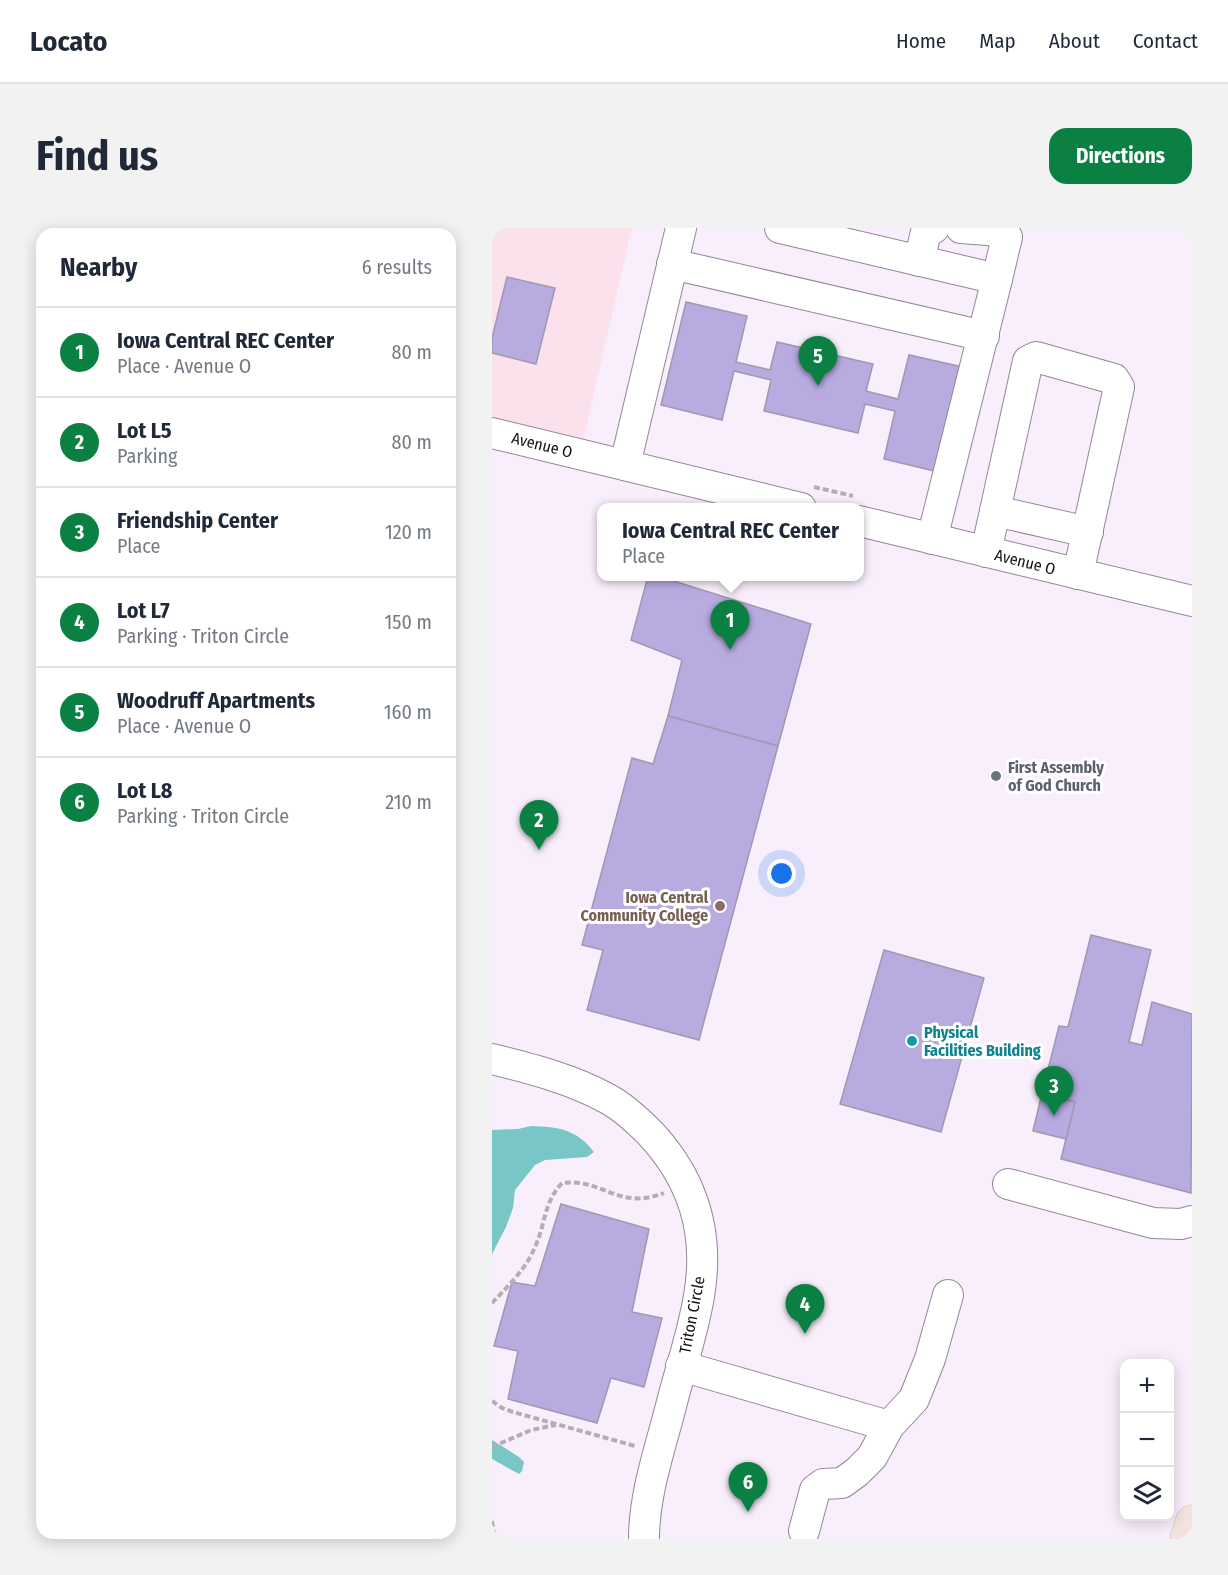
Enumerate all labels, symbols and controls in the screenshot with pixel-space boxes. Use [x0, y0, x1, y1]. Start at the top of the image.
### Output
text: Locato [30, 25, 108, 58]
text: Home [896, 28, 946, 54]
text: Map [979, 28, 1016, 54]
text: About [1049, 28, 1100, 54]
text: Contact [1133, 28, 1198, 54]
button: Directions [1049, 128, 1192, 184]
text: Find us [36, 131, 158, 181]
text: Nearby [60, 252, 137, 283]
text: 6 results [362, 255, 432, 279]
text: Iowa Central REC Center [117, 327, 334, 354]
pin: 5 [798, 336, 838, 386]
text: 1 [75, 340, 84, 364]
text: 80 m [392, 340, 432, 364]
text: Place · Avenue O [117, 354, 251, 378]
text: Lot L5 [117, 417, 172, 444]
street label: Avenue O [510, 428, 574, 462]
text: 2 [75, 430, 84, 454]
text: 80 m [392, 430, 432, 454]
text: Parking [117, 444, 178, 468]
popup [597, 503, 864, 581]
text: Friendship Center [117, 507, 278, 534]
text: Iowa Central REC Center [622, 517, 839, 544]
text: 3 [75, 520, 84, 544]
text: 120 m [385, 520, 432, 544]
text: Place [117, 534, 160, 558]
text: Place [622, 544, 665, 568]
street label: Avenue O [993, 545, 1057, 579]
text: Lot L7 [117, 597, 170, 624]
pin: 1 [710, 600, 750, 650]
text: 4 [74, 610, 85, 634]
text: 150 m [385, 610, 432, 634]
text: Parking · Triton Circle [117, 624, 289, 648]
text: Woodruff Apartments [117, 687, 315, 714]
text: 5 [75, 700, 84, 724]
text: 160 m [384, 700, 432, 724]
text: Place · Avenue O [117, 714, 251, 738]
place label: First Assembly of God Church [1008, 758, 1104, 795]
marker: First Assembly of God Church [989, 769, 1003, 783]
text: Lot L8 [117, 777, 172, 804]
text: 6 [74, 790, 85, 814]
text: 210 m [385, 790, 432, 814]
pin: 2 [520, 800, 558, 850]
text: Parking · Triton Circle [117, 804, 289, 828]
your location [767, 859, 796, 888]
place label: Iowa Central Community College [581, 888, 709, 925]
marker: Iowa Central Community College [713, 899, 727, 913]
place label: Physical Facilities Building [924, 1023, 1041, 1060]
marker: Physical Facilities Building [905, 1034, 919, 1048]
pin: 3 [1034, 1066, 1074, 1116]
street label: Triton Circle [675, 1275, 709, 1355]
pin: 4 [786, 1284, 824, 1334]
map controls [1120, 1359, 1174, 1521]
button: + [1120, 1359, 1174, 1413]
button: − [1120, 1413, 1174, 1467]
pin: 6 [728, 1462, 768, 1512]
button: layers [1120, 1467, 1174, 1521]

